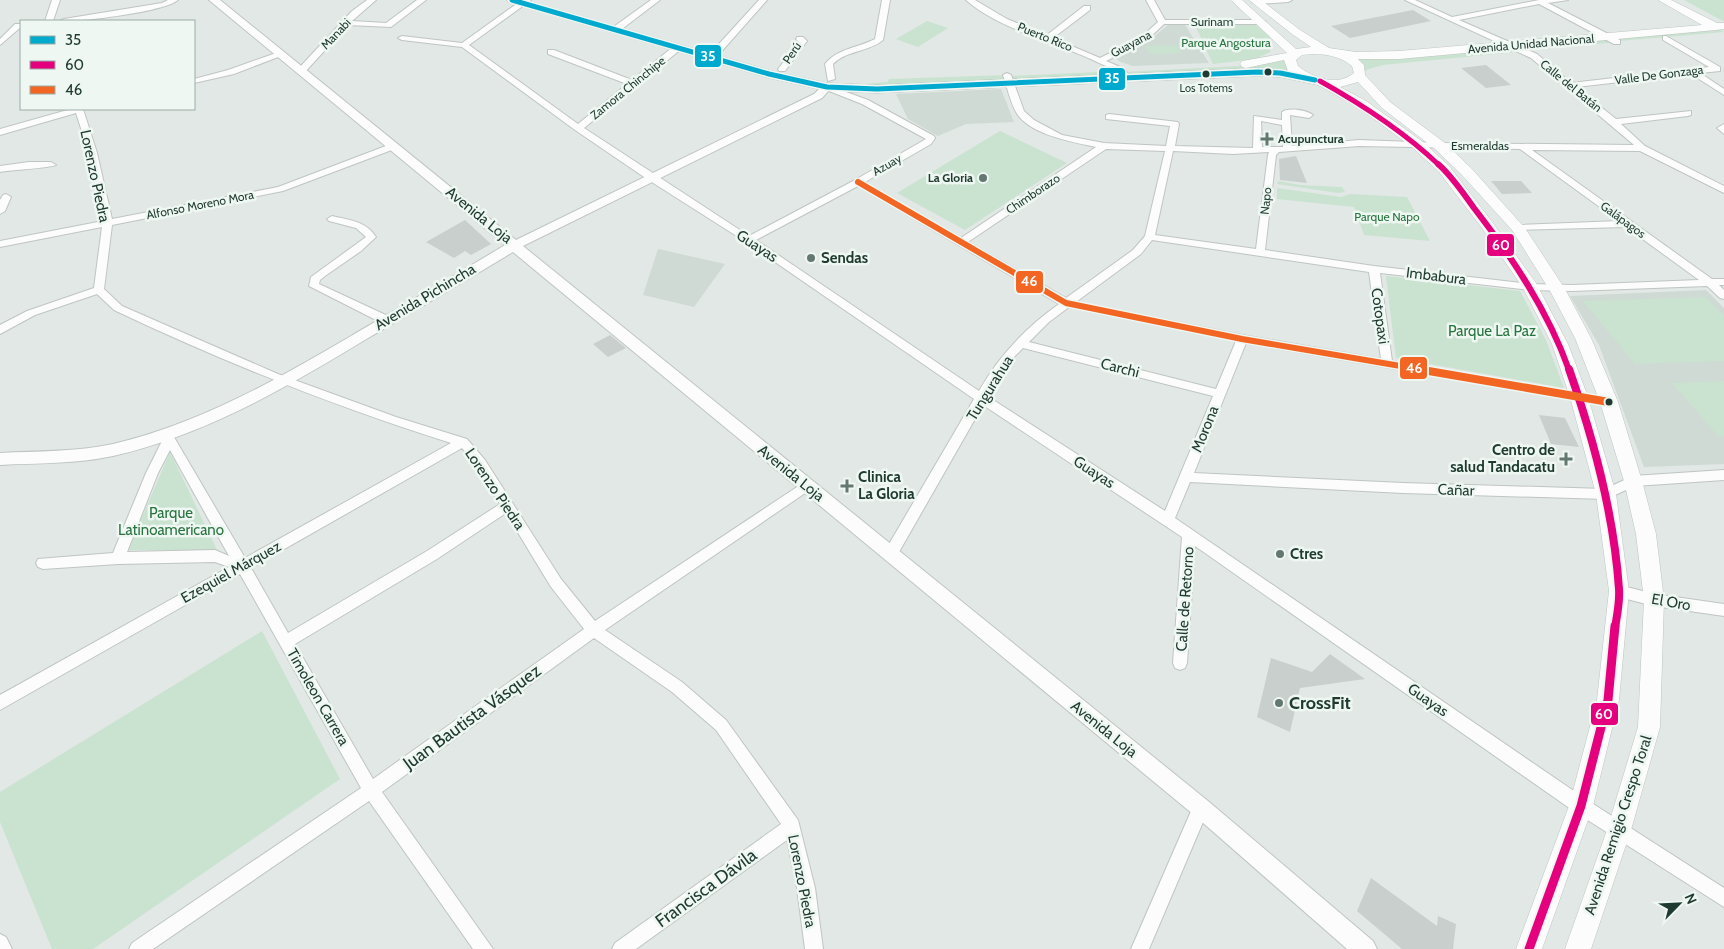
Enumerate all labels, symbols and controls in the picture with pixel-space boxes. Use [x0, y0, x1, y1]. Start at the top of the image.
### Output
street label: Surinam [1191, 14, 1233, 29]
street label: Manabi [317, 15, 354, 52]
street label: Puerto Rico [1015, 19, 1075, 54]
legend [20, 20, 195, 110]
street label: Guayana [1108, 26, 1154, 61]
street label: Avenida Unidad Nacional [1467, 30, 1595, 56]
text: 35 [65, 31, 81, 49]
park label: Parque Angostura [1181, 35, 1271, 50]
street label: Perú [779, 39, 804, 66]
line badge: 35 [694, 44, 722, 68]
text: 35 [700, 47, 716, 65]
street label: Zamora Chinchipe [587, 53, 668, 122]
text: 60 [65, 56, 84, 74]
street label: Calle del Batán [1537, 56, 1605, 115]
street label: Valle De Gonzaga [1614, 62, 1704, 87]
line badge: 35 [1098, 67, 1126, 91]
unlabelled marker [1263, 67, 1273, 77]
text: 35 [1104, 69, 1120, 87]
marker: Los Totems [1201, 69, 1211, 79]
text: 46 [65, 81, 82, 99]
place label: Los Totems [1180, 81, 1233, 95]
street label: Lorenzo Piedra [76, 128, 114, 225]
place label: Acupunctura [1278, 131, 1344, 146]
marker: Acupunctura [1260, 132, 1274, 146]
street label: Esmeraldas [1451, 138, 1509, 153]
street label: Azuay [870, 150, 904, 179]
place label: La Gloria [928, 170, 973, 185]
street label: Chimborazo [1003, 170, 1063, 217]
marker: La Gloria [977, 172, 989, 184]
street label: Avenida Loja [442, 183, 516, 248]
street label: Napo [1257, 186, 1274, 215]
street label: Alfonso Moreno Mora [145, 187, 255, 222]
street label: Galápagos [1598, 198, 1649, 241]
park label: Parque Napo [1354, 209, 1420, 224]
street label: Guayas [733, 226, 781, 266]
line badge: 60 [1486, 233, 1515, 257]
text: 60 [1492, 236, 1510, 254]
place label: Sendas [821, 249, 868, 267]
marker: Sendas [805, 252, 817, 264]
street label: Avenida Pichincha [371, 259, 479, 334]
street label: Imbabura [1405, 263, 1468, 289]
line badge: 46 [1015, 270, 1044, 294]
text: 46 [1021, 272, 1037, 290]
street label: Cotopaxi [1367, 287, 1393, 345]
park label: Parque La Paz [1448, 322, 1536, 340]
street label: Tungurahua [963, 351, 1017, 424]
street label: Carchi [1099, 355, 1141, 381]
line badge: 46 [1399, 356, 1428, 380]
text: 46 [1406, 359, 1422, 377]
unlabelled marker [1604, 397, 1614, 407]
street label: Morona [1188, 402, 1223, 455]
street label: Avenida Loja [754, 441, 828, 506]
place label: Centro de salud Tandacatu [1450, 441, 1555, 476]
street label: Lorenzo Piedra [461, 445, 529, 534]
street label: Guayas [1070, 452, 1118, 492]
marker: Centro de salud Tandacatu [1559, 452, 1573, 466]
place label: Clinica La Gloria [858, 468, 915, 503]
marker: Clinica La Gloria [840, 479, 854, 493]
street label: Cañar [1437, 480, 1475, 500]
park label: Parque Latinoamericano [118, 504, 224, 539]
street label: Ezequiel Márquez [178, 537, 284, 607]
place label: Ctres [1290, 545, 1323, 563]
street label: Calle de Retorno [1172, 546, 1198, 652]
marker: Ctres [1274, 548, 1286, 560]
street label: El Oro [1650, 590, 1692, 614]
street label: Timoleon Carrera [283, 645, 353, 749]
street label: Juan Bautista Vásquez [398, 659, 546, 775]
street label: Guayas [1404, 680, 1452, 720]
place label: CrossFit [1289, 692, 1351, 714]
street label: Avenida Loja [1067, 697, 1141, 762]
marker: CrossFit [1273, 697, 1285, 709]
line badge: 60 [1590, 702, 1619, 726]
text: 60 [1595, 705, 1613, 723]
street label: Avenida Remigio Crespo Toral [1580, 733, 1656, 917]
street label: Lorenzo Piedra [784, 833, 820, 930]
street label: Francisca Dávila [651, 844, 761, 932]
north arrow [1654, 879, 1704, 929]
text: N [1681, 891, 1701, 907]

